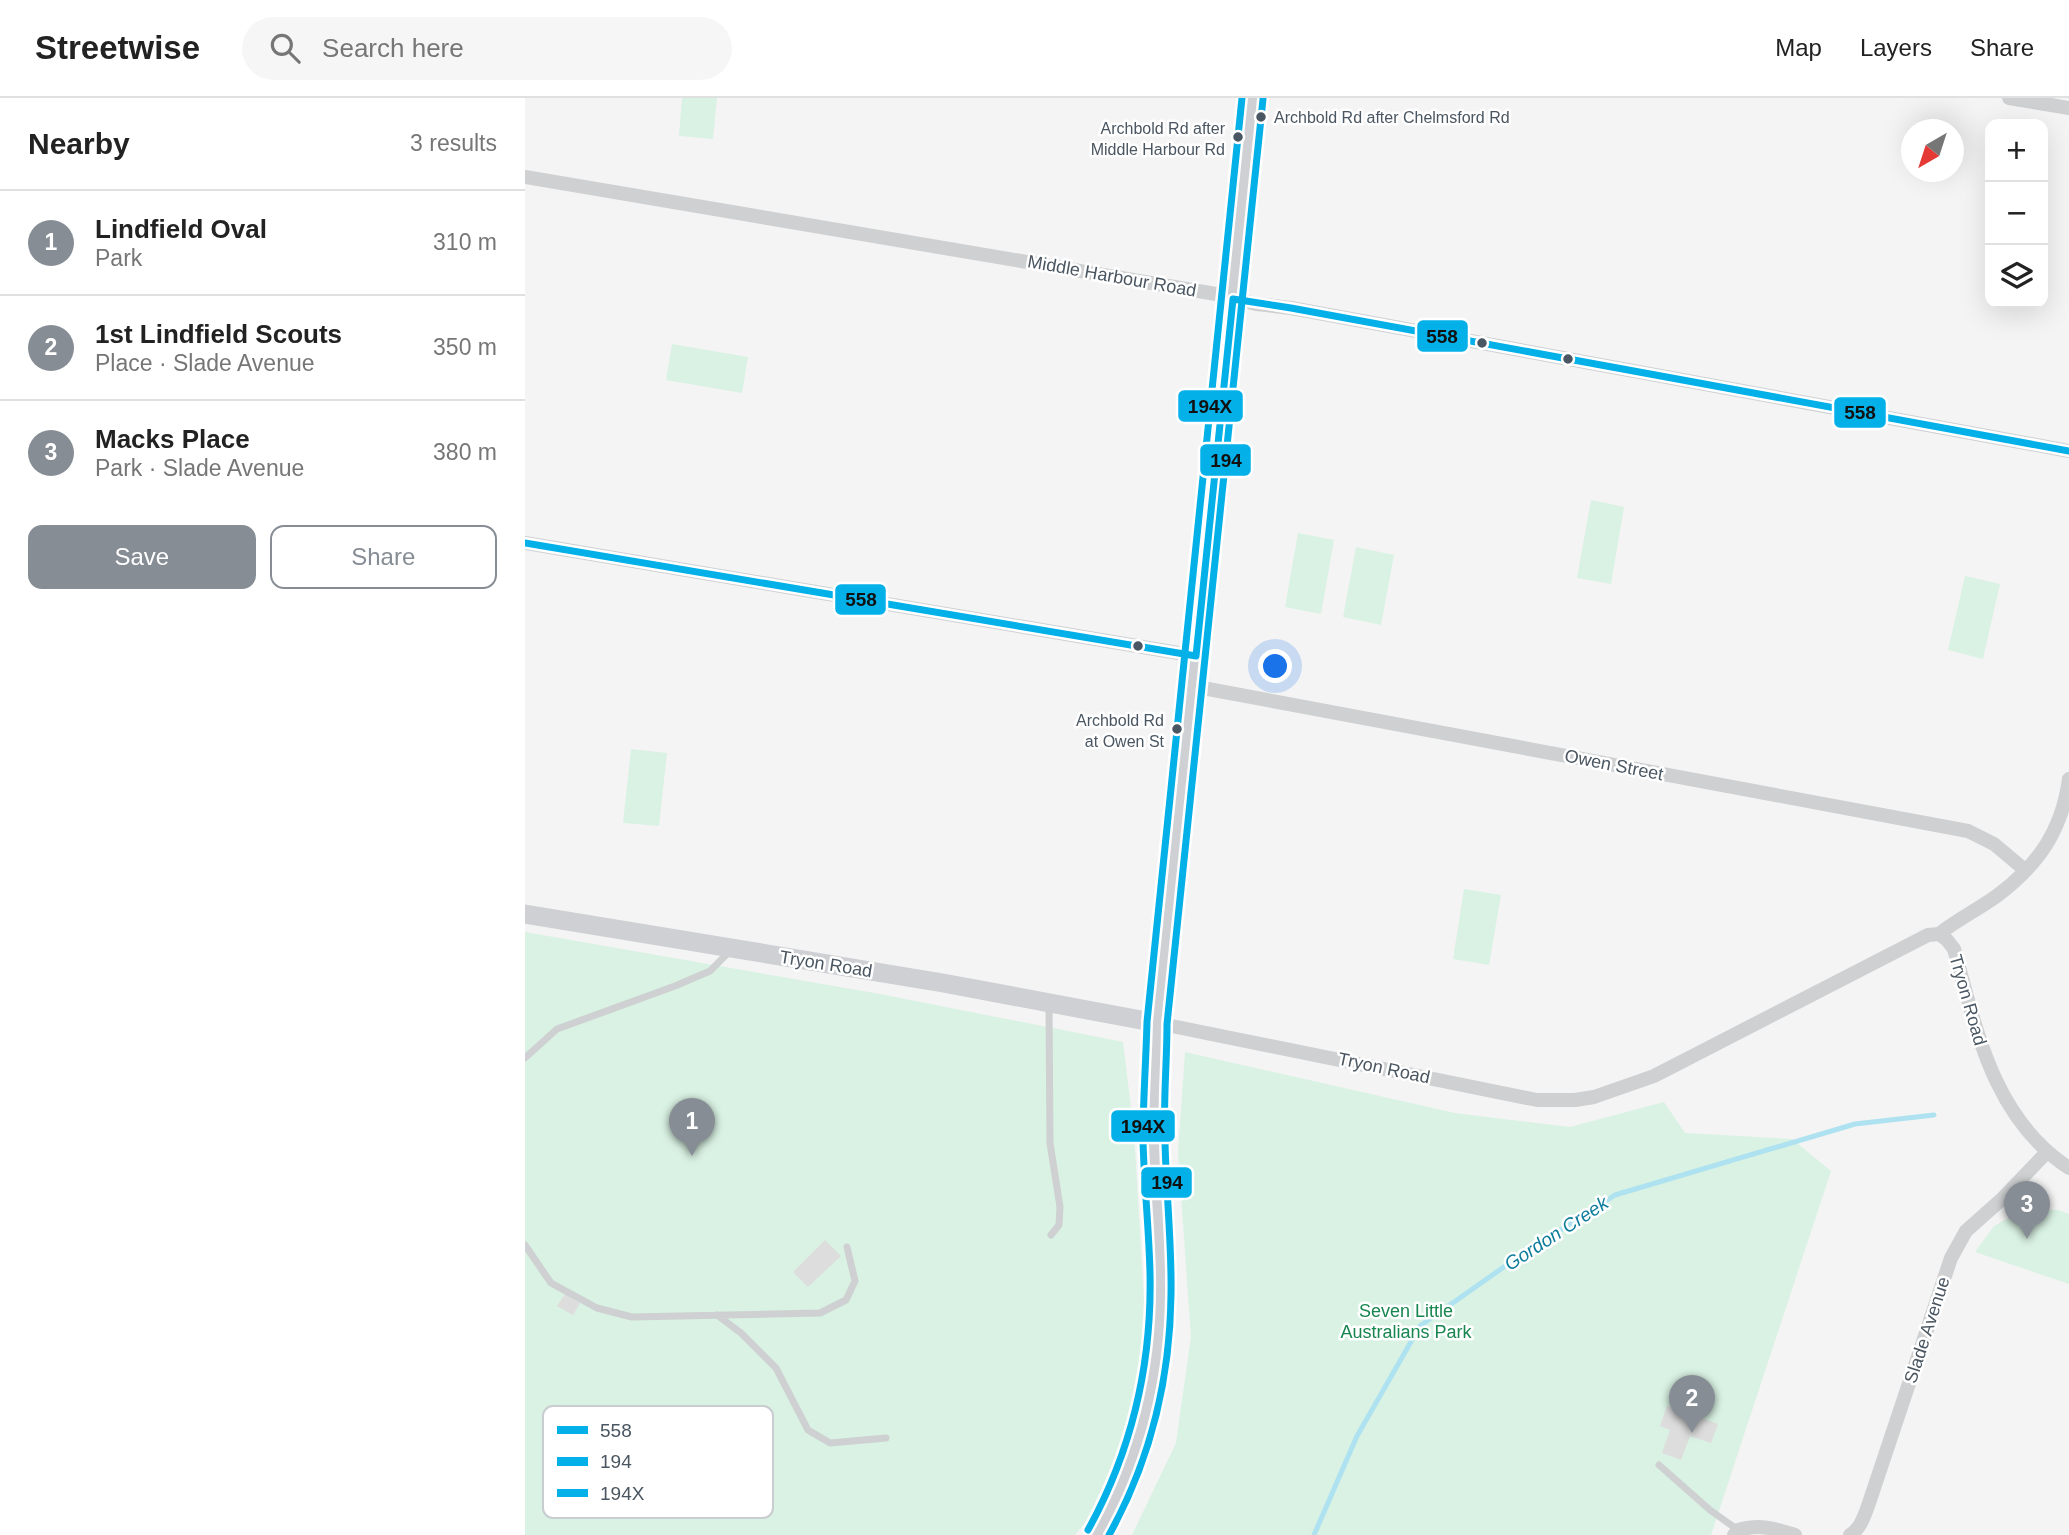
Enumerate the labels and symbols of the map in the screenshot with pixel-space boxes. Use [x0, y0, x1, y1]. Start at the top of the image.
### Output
place label: Archbold Rd after Chelmsford Rd [1274, 109, 1510, 126]
marker: Archbold Rd after Chelmsford Rd [1254, 110, 1268, 124]
north arrow [1901, 119, 1964, 182]
place label: Archbold Rd after Middle Harbour Rd [1091, 120, 1226, 158]
marker: Archbold Rd after Middle Harbour Rd [1231, 130, 1245, 144]
street label: Middle Harbour Road [1026, 251, 1198, 301]
line badge: 558 [1416, 319, 1469, 353]
text: 558 [1426, 326, 1458, 347]
unlabelled marker [1475, 336, 1489, 350]
unlabelled marker [1561, 352, 1575, 366]
line badge: 194X [1177, 389, 1244, 423]
text: 194X [1188, 396, 1233, 417]
line badge: 558 [1833, 396, 1887, 429]
text: 558 [1844, 402, 1876, 423]
line badge: 194 [1199, 443, 1252, 477]
text: 194 [1210, 450, 1242, 471]
line badge: 558 [834, 583, 887, 616]
text: 558 [845, 589, 877, 610]
unlabelled marker [1131, 639, 1145, 653]
your location [1258, 649, 1292, 683]
place label: Archbold Rd at Owen St [1076, 712, 1165, 750]
marker: Archbold Rd at Owen St [1170, 722, 1184, 736]
street label: Owen Street [1563, 746, 1665, 784]
street label: Tryon Road [778, 947, 874, 981]
street label: Tryon Road [1946, 952, 1990, 1048]
street label: Tryon Road [1336, 1049, 1432, 1087]
pin: 1 [669, 1098, 715, 1156]
line badge: 194X [1110, 1109, 1176, 1143]
text: 194X [1121, 1116, 1166, 1137]
line badge: 194 [1140, 1166, 1193, 1199]
text: 194 [1151, 1172, 1183, 1193]
pin: 3 [2004, 1181, 2050, 1239]
water label: Gordon Creek [1501, 1191, 1613, 1275]
street label: Slade Avenue [1900, 1274, 1954, 1386]
park label: Seven Little Australians Park [1340, 1301, 1473, 1342]
pin: 2 [1669, 1375, 1715, 1433]
legend [543, 1406, 773, 1518]
text: 558 [600, 1420, 632, 1441]
text: 194 [600, 1451, 632, 1472]
text: 194X [600, 1483, 645, 1504]

